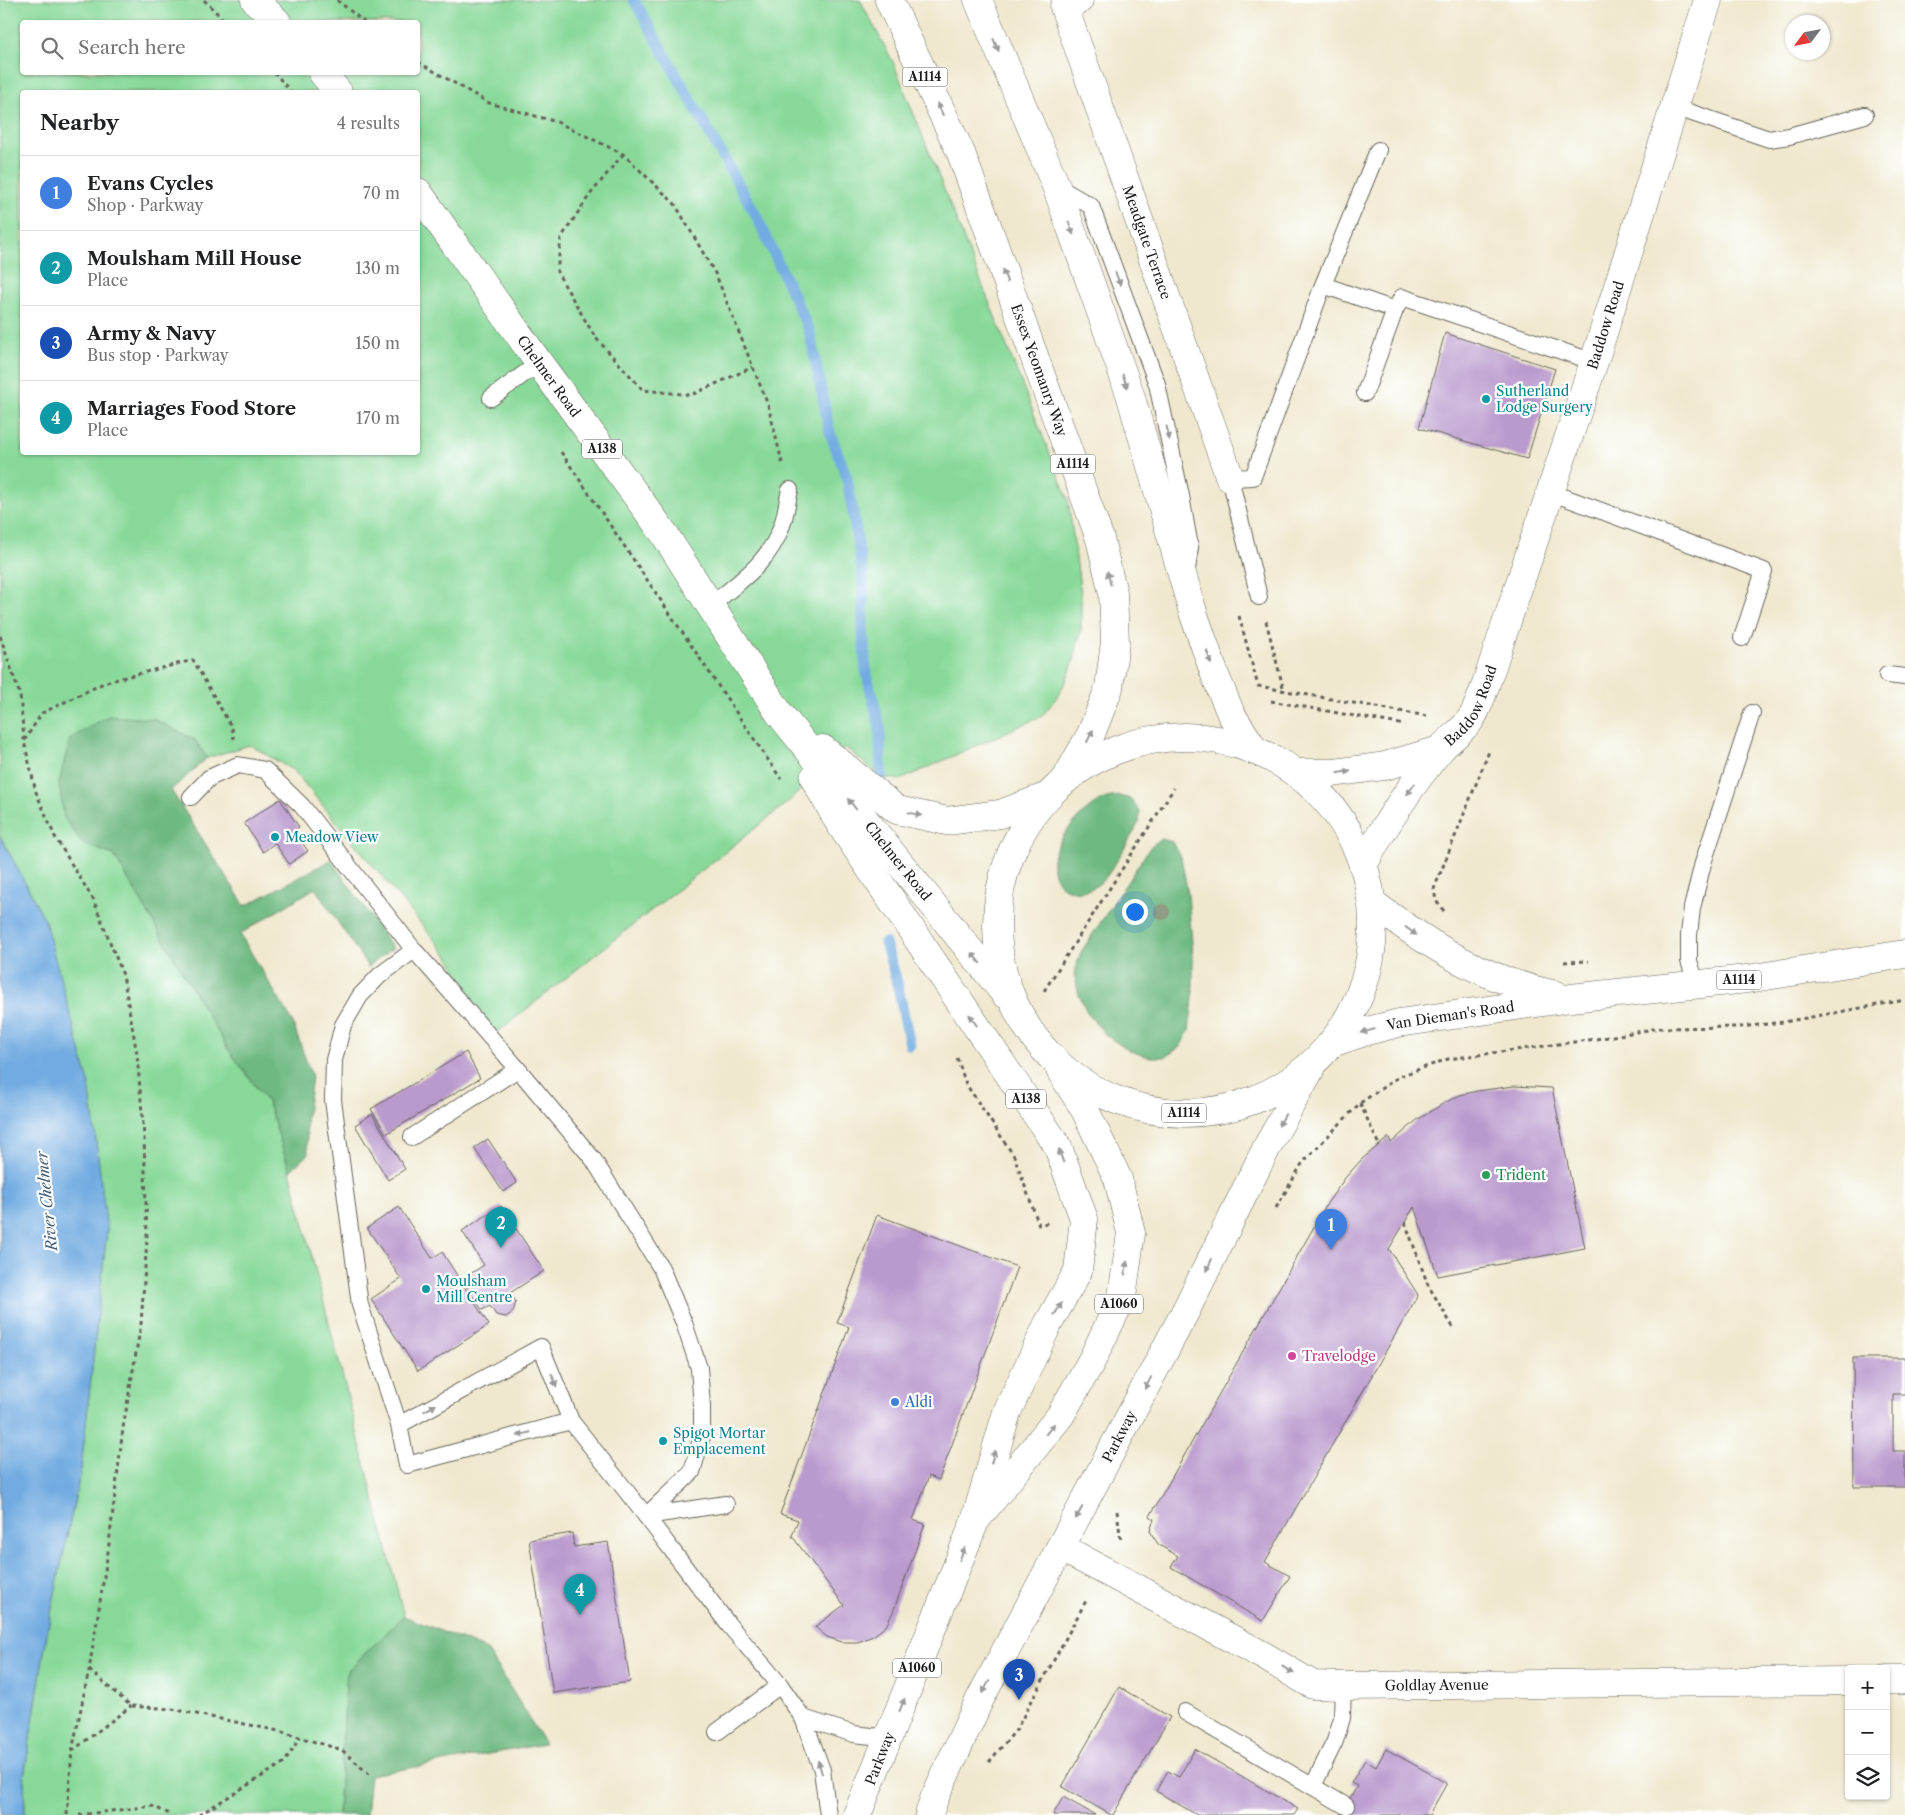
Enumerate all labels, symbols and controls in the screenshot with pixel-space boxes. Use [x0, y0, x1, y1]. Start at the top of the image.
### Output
north arrow [1785, 15, 1830, 60]
search box [20, 20, 420, 75]
icon: search [38, 34, 66, 62]
text: Search here [78, 36, 186, 59]
one-way arrow [993, 38, 1001, 52]
road number: A1114 [902, 68, 948, 86]
one-way arrow [936, 102, 944, 116]
text: Nearby [40, 110, 119, 135]
text: 4 results [337, 113, 400, 133]
text: Evans Cycles [87, 172, 213, 195]
text: 1 [52, 183, 60, 203]
text: 70 m [363, 183, 400, 203]
street label: Meadgate Terrace [1119, 183, 1175, 302]
text: Shop · Parkway [87, 195, 203, 215]
one-way arrow [1067, 221, 1075, 236]
text: Moulsham Mill House [87, 247, 302, 270]
text: 2 [51, 258, 61, 278]
text: 130 m [355, 258, 400, 278]
one-way arrow [1001, 268, 1009, 283]
text: Place [87, 270, 128, 290]
one-way arrow [1114, 272, 1122, 287]
street label: Baddow Road [1583, 278, 1628, 372]
street label: Essex Yeomanry Way [1007, 301, 1071, 439]
text: Army & Navy [87, 322, 216, 345]
street label: Chelmer Road [513, 332, 585, 421]
text: 3 [51, 333, 61, 353]
text: 150 m [355, 333, 400, 353]
text: Bus stop · Parkway [87, 345, 229, 365]
one-way arrow [1122, 374, 1130, 389]
place label: Sutherland Lodge Surgery [1496, 382, 1593, 416]
marker: Sutherland Lodge Surgery [1480, 393, 1492, 405]
text: Marriages Food Store [87, 397, 296, 420]
text: 4 [51, 408, 61, 428]
text: 170 m [356, 408, 400, 428]
text: Place [87, 420, 128, 440]
one-way arrow [1164, 426, 1172, 441]
road number: A138 [582, 439, 622, 458]
road number: A1114 [1050, 454, 1096, 474]
one-way arrow [1105, 571, 1113, 586]
one-way arrow [1206, 650, 1213, 665]
street label: Baddow Road [1441, 662, 1501, 750]
one-way arrow [1086, 729, 1094, 743]
one-way arrow [1337, 767, 1353, 775]
one-way arrow [1406, 782, 1416, 796]
one-way arrow [846, 797, 857, 810]
one-way arrow [907, 810, 923, 818]
street label: Chelmer Road [861, 818, 936, 905]
place label: Meadow View [285, 828, 379, 846]
marker: Meadow View [269, 831, 281, 843]
your location [1122, 899, 1148, 925]
one-way arrow [1404, 926, 1418, 936]
one-way arrow [970, 951, 981, 964]
road number: A1114 [1716, 970, 1762, 990]
street label: Van Dieman's Road [1384, 997, 1516, 1035]
one-way arrow [968, 1013, 978, 1027]
one-way arrow [1360, 1027, 1375, 1035]
road number: A138 [1006, 1090, 1046, 1108]
road number: A1114 [1162, 1104, 1206, 1122]
one-way arrow [1278, 1113, 1287, 1126]
one-way arrow [1057, 1148, 1065, 1163]
water label: River Chelmer [32, 1149, 61, 1253]
place label: Trident [1496, 1166, 1546, 1184]
marker: Trident [1480, 1169, 1492, 1181]
pin: 2 [485, 1207, 517, 1248]
pin: 1 [1315, 1209, 1347, 1250]
one-way arrow [1205, 1257, 1213, 1272]
one-way arrow [1122, 1260, 1130, 1276]
place label: Moulsham Mill Centre [436, 1272, 513, 1306]
marker: Moulsham Mill Centre [420, 1283, 432, 1295]
road number: A1060 [1095, 1295, 1143, 1314]
one-way arrow [1053, 1302, 1063, 1316]
place label: Travelodge [1302, 1347, 1376, 1365]
marker: Travelodge [1286, 1350, 1298, 1362]
one-way arrow [550, 1373, 558, 1388]
one-way arrow [1144, 1375, 1152, 1390]
place label: Aldi [904, 1393, 932, 1411]
marker: Aldi [889, 1396, 901, 1408]
one-way arrow [423, 1403, 437, 1412]
street label: Parkway [1098, 1407, 1140, 1465]
one-way arrow [1044, 1423, 1055, 1436]
place label: Spigot Mortar Emplacement [673, 1424, 766, 1458]
one-way arrow [516, 1430, 531, 1438]
marker: Spigot Mortar Emplacement [657, 1435, 669, 1447]
one-way arrow [990, 1450, 998, 1465]
one-way arrow [1075, 1505, 1083, 1520]
one-way arrow [958, 1546, 966, 1561]
pin: 4 [564, 1574, 596, 1615]
road number: A1060 [893, 1659, 941, 1678]
pin: 3 [1003, 1659, 1035, 1700]
map controls [1845, 1665, 1890, 1800]
button: + [1845, 1665, 1890, 1710]
one-way arrow [1282, 1666, 1295, 1675]
street label: Goldlay Avenue [1385, 1676, 1489, 1695]
one-way arrow [982, 1680, 991, 1694]
one-way arrow [898, 1697, 906, 1712]
button: − [1845, 1710, 1890, 1755]
street label: Parkway [861, 1729, 899, 1788]
button: layers [1845, 1755, 1890, 1800]
one-way arrow [816, 1759, 824, 1774]

